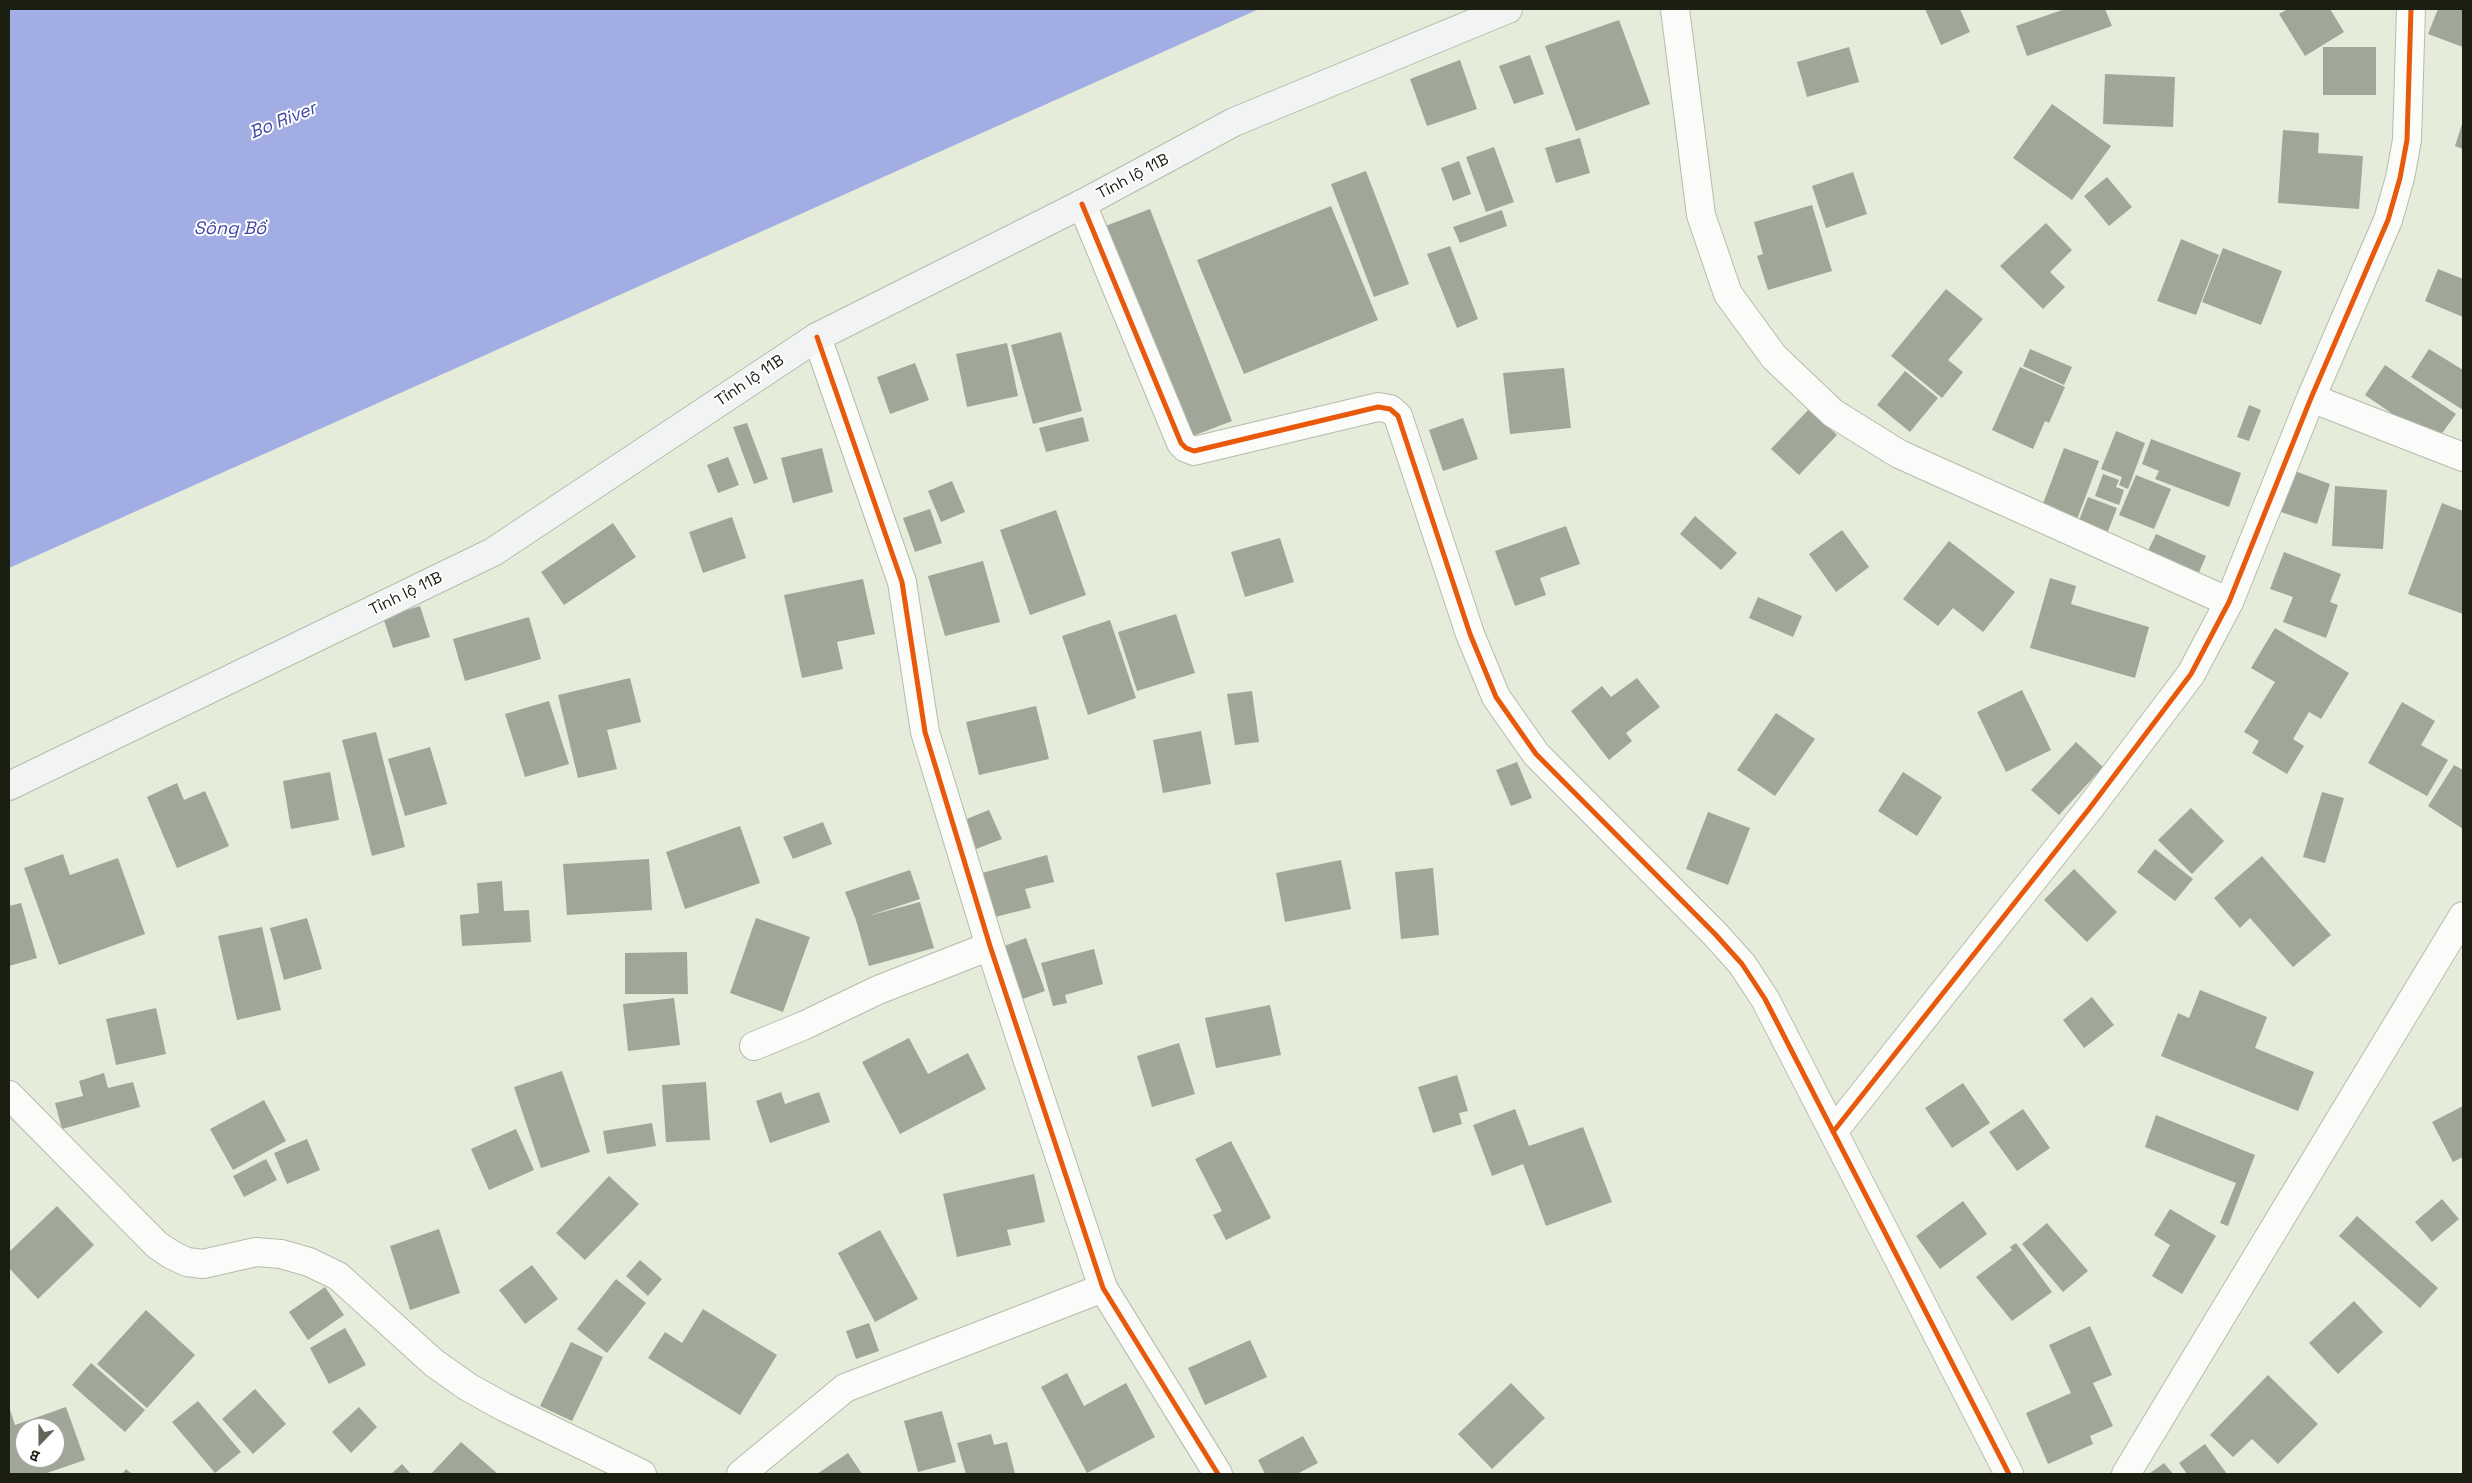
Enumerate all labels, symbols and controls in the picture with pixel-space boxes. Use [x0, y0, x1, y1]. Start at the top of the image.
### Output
water label: Bo River [246, 98, 320, 144]
street label: Tỉnh lộ 11B [1094, 150, 1172, 204]
water label: Sông Bồ [194, 218, 266, 240]
street label: Tỉnh lộ 11B [712, 351, 788, 411]
street label: Tỉnh lộ 11B [366, 568, 446, 620]
north arrow [15, 1418, 65, 1468]
text: B [27, 1446, 42, 1466]

